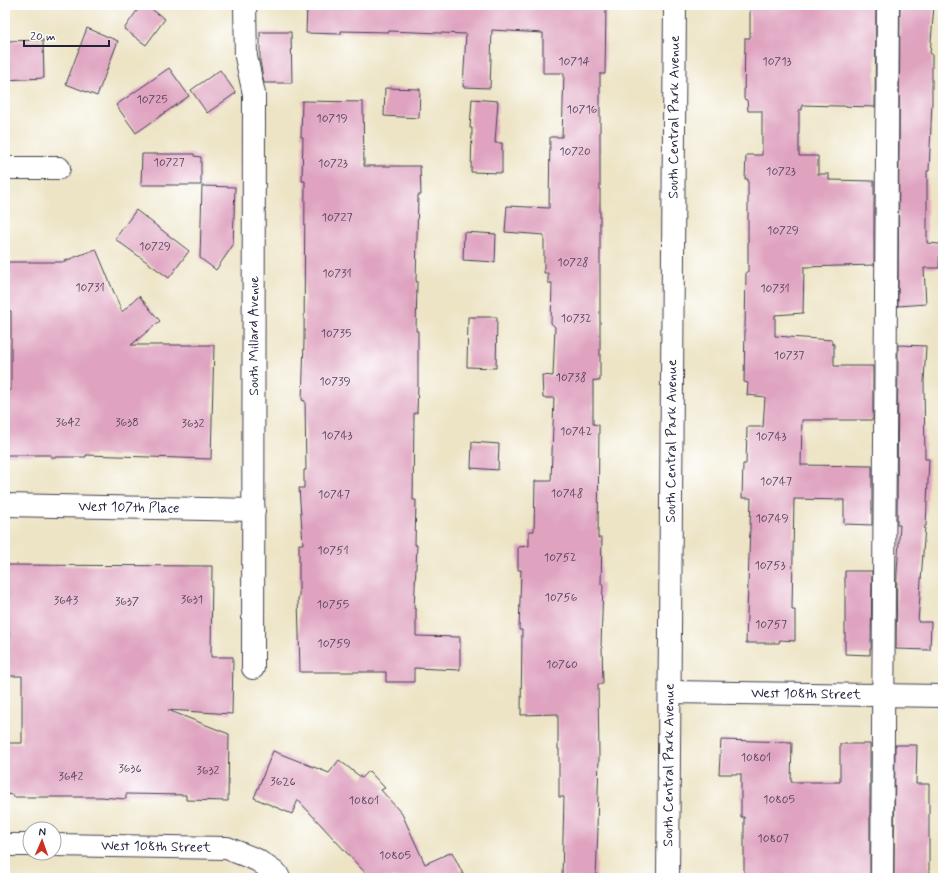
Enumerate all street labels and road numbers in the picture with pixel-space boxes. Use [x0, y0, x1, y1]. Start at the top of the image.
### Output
street label: South Central Park Avenue [664, 35, 684, 199]
street label: South Millard Avenue [245, 276, 263, 396]
street label: South Central Park Avenue [662, 359, 681, 523]
street label: West 107th Place [78, 497, 180, 518]
street label: South Central Park Avenue [659, 683, 679, 847]
street label: West 108th Street [751, 684, 862, 704]
street label: West 108th Street [101, 837, 212, 857]

